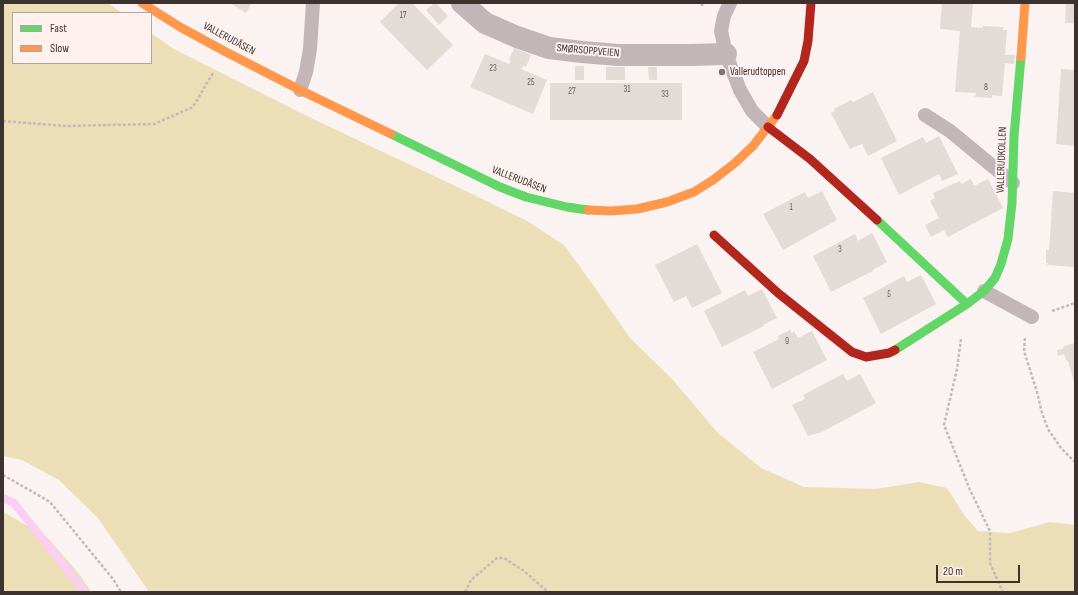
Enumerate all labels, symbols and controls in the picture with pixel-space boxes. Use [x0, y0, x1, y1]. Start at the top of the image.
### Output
house number: 17 [400, 11, 406, 21]
legend [12, 12, 152, 64]
street label: VALLERUDÅSEN [201, 20, 257, 58]
text: Fast [50, 21, 67, 36]
text: Slow [50, 41, 69, 56]
street label: SMØRSOPPVEIEN [556, 42, 620, 60]
house number: 23 [489, 64, 497, 74]
place label: Vallerudtoppen [730, 65, 786, 79]
marker: Vallerudtoppen [717, 67, 727, 77]
house number: 25 [527, 78, 535, 88]
house number: 8 [984, 83, 988, 93]
house number: 31 [624, 85, 630, 95]
house number: 27 [568, 87, 576, 97]
house number: 33 [661, 90, 669, 100]
street label: VALLERUDKOLLEN [994, 127, 1010, 193]
street label: VALLERUDÅSEN [490, 164, 548, 196]
house number: 1 [789, 203, 793, 213]
house number: 3 [838, 245, 842, 255]
house number: 5 [887, 290, 891, 300]
house number: 9 [785, 337, 789, 347]
scale bar [938, 557, 1022, 583]
text: 20 m [943, 564, 963, 579]

